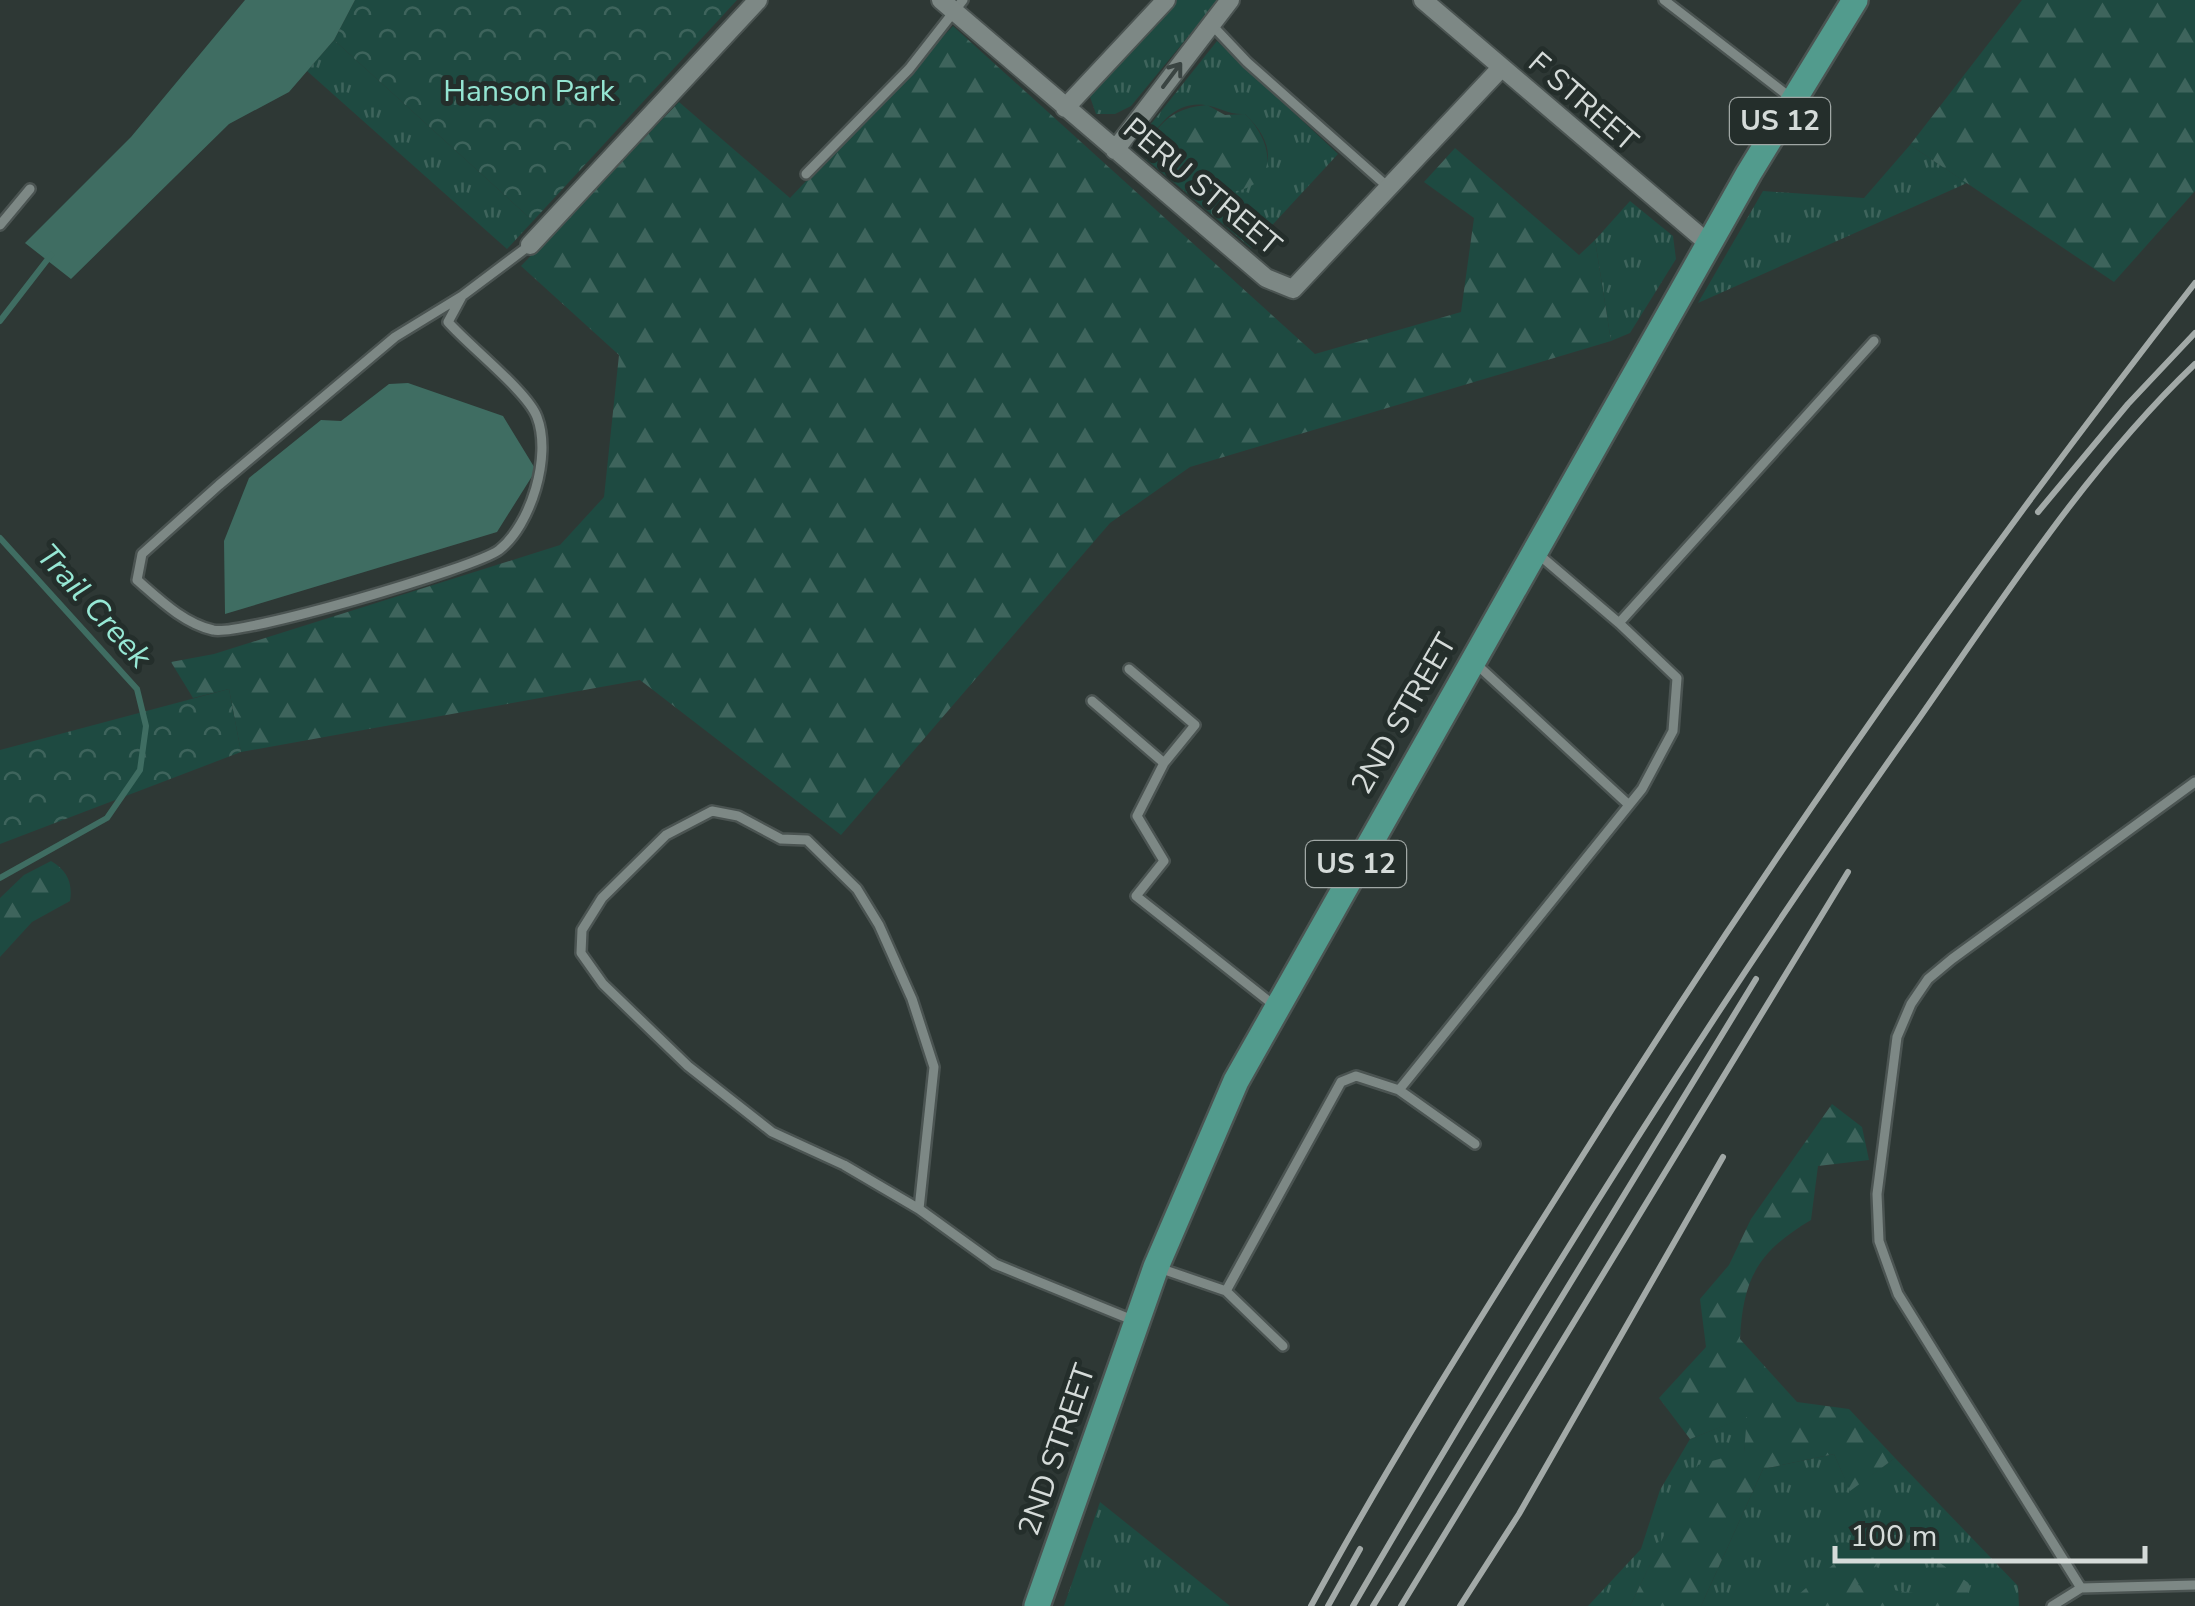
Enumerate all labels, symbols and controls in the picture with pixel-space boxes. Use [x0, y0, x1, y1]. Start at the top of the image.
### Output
street label: F STREET [1519, 43, 1647, 161]
one-way arrow [1161, 62, 1182, 89]
park label: Hanson Park [443, 71, 616, 112]
road number: US 12 [1730, 98, 1830, 144]
street label: PERU STREET [1114, 109, 1290, 265]
water label: Trail Creek [27, 535, 162, 678]
street label: 2ND STREET [1342, 626, 1466, 802]
road number: US 12 [1306, 841, 1406, 887]
street label: 2ND STREET [1008, 1359, 1106, 1541]
scale bar [1835, 1501, 2145, 1563]
text: 100 m [1850, 1516, 1937, 1557]

